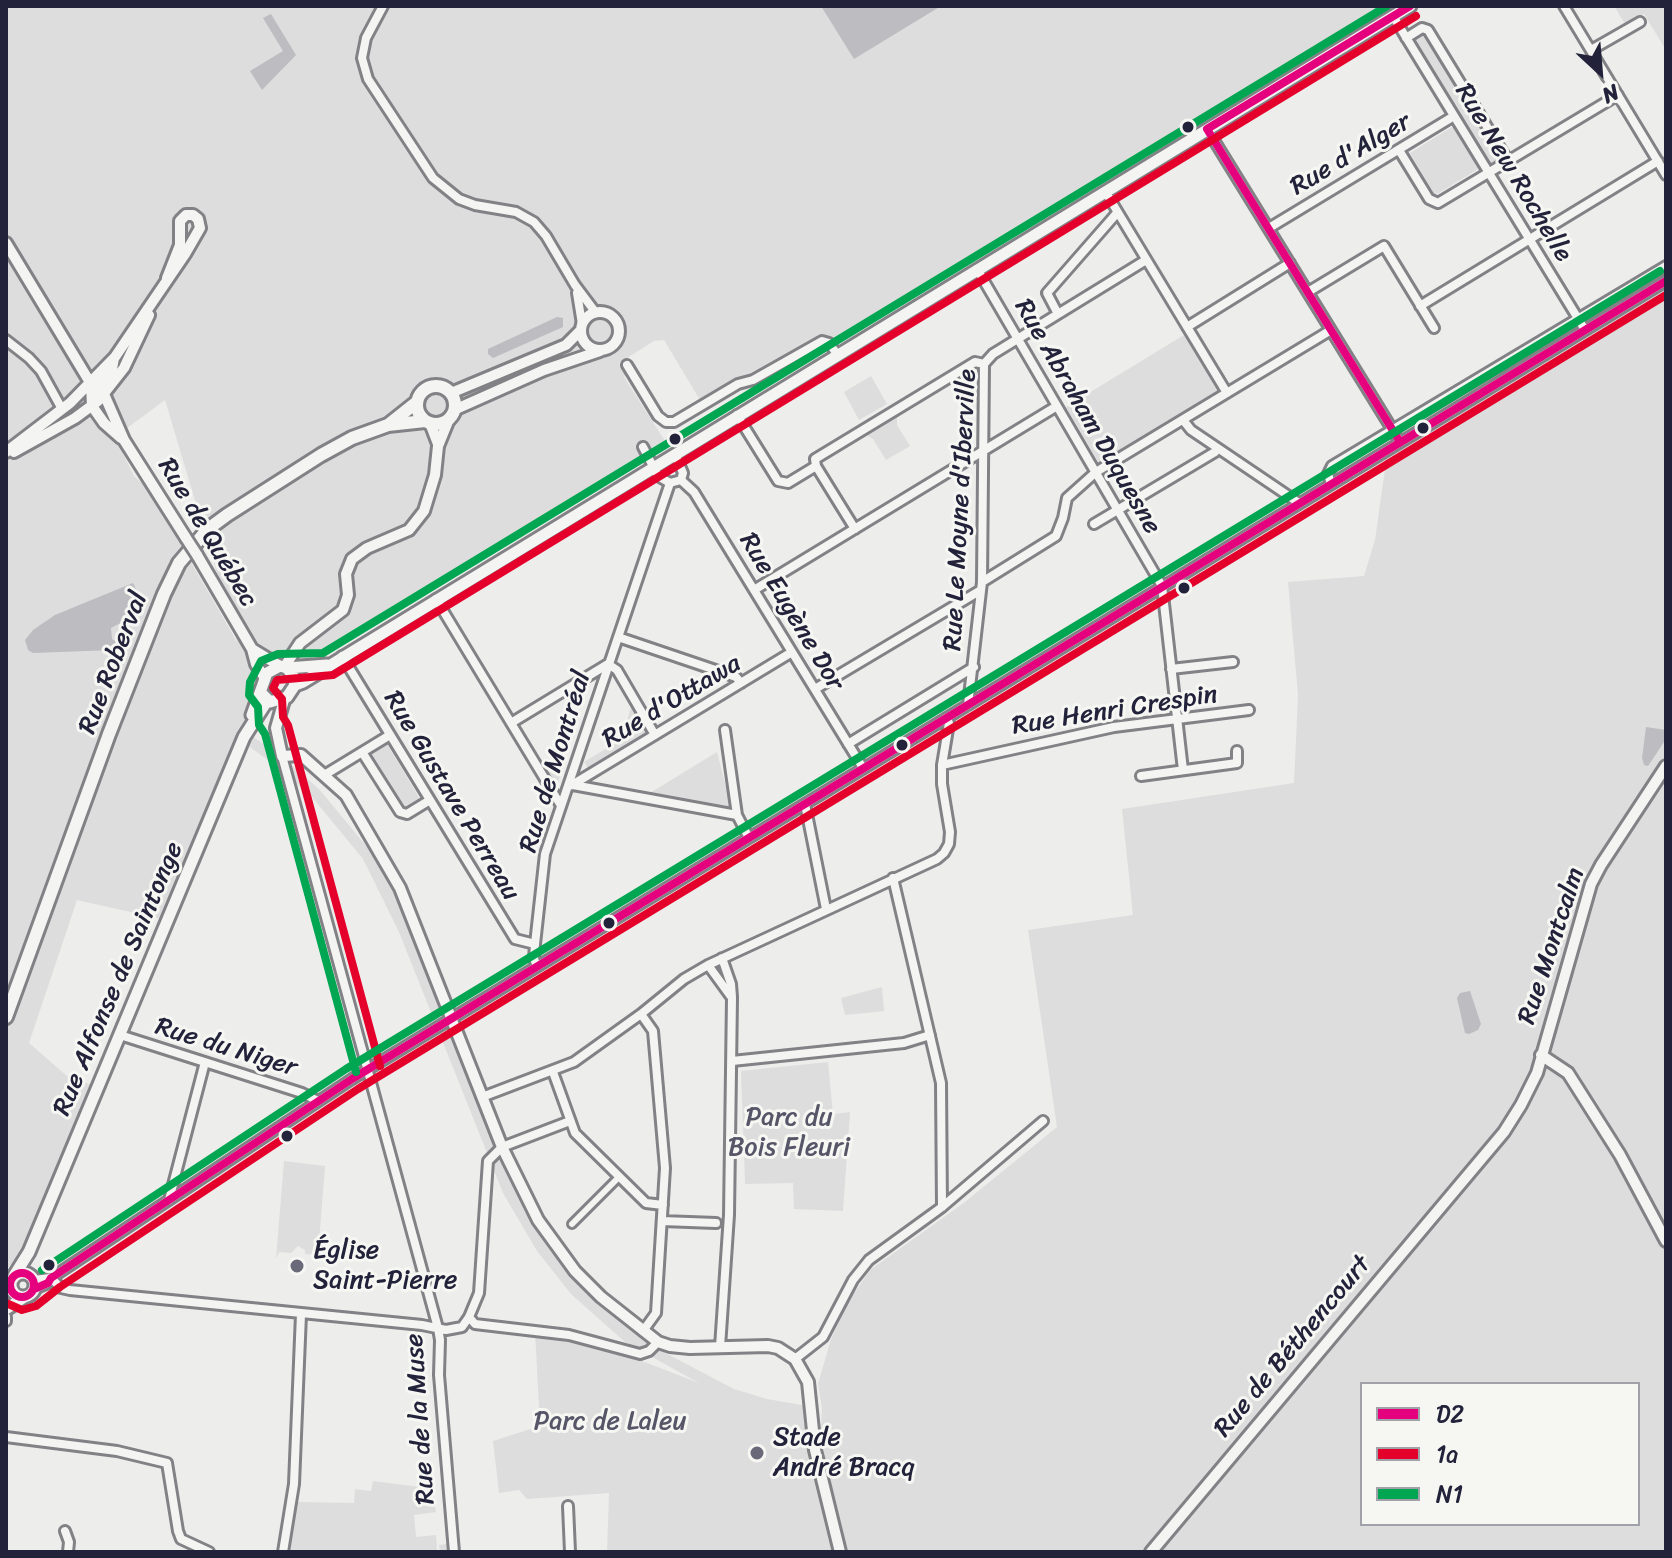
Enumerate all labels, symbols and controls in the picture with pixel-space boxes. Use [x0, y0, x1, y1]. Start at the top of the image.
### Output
north arrow [1560, 32, 1640, 112]
text: N [1595, 73, 1626, 115]
street label: Rue New Rochelle [1448, 78, 1578, 268]
street label: Rue d'Alger [1285, 107, 1417, 203]
unlabelled marker [1180, 119, 1196, 135]
street label: Rue Abraham Duquesne [1007, 294, 1167, 540]
street label: Rue Le Moyne d'Iberville [938, 368, 984, 652]
unlabelled marker [1415, 420, 1431, 436]
unlabelled marker [667, 431, 683, 447]
street label: Rue de Québec [150, 453, 264, 613]
street label: Rue Eugène Dor [732, 528, 850, 696]
unlabelled marker [1176, 580, 1192, 596]
street label: Rue Roberval [73, 588, 155, 738]
street label: Rue d'Ottawa [597, 649, 747, 755]
street label: Rue de Montréal [514, 668, 598, 856]
street label: Rue Henri Crespin [1010, 679, 1220, 743]
street label: Rue Gustave Perreau [376, 686, 526, 906]
unlabelled marker [894, 737, 910, 753]
street label: Rue Alfonse de Saintonge [47, 837, 191, 1121]
street label: Rue Montcalm [1512, 864, 1592, 1028]
unlabelled marker [601, 915, 617, 931]
street label: Rue du Niger [151, 1012, 301, 1084]
park label: Parc du Bois Fleuri [728, 1102, 850, 1164]
unlabelled marker [279, 1128, 295, 1144]
place label: Église Saint-Pierre [313, 1235, 457, 1296]
street label: Rue de Béthencourt [1208, 1250, 1378, 1444]
unlabelled marker [41, 1257, 57, 1273]
marker: Église Saint-Pierre [288, 1257, 306, 1275]
street label: Rue de la Muse [399, 1332, 443, 1506]
legend [1360, 1382, 1640, 1526]
text: D2 [1436, 1393, 1464, 1435]
park label: Parc de Laleu [534, 1406, 686, 1438]
place label: Stade André Bracq [773, 1422, 914, 1484]
text: 1a [1436, 1433, 1458, 1475]
marker: Stade André Bracq [748, 1444, 766, 1462]
text: N1 [1436, 1473, 1463, 1515]

